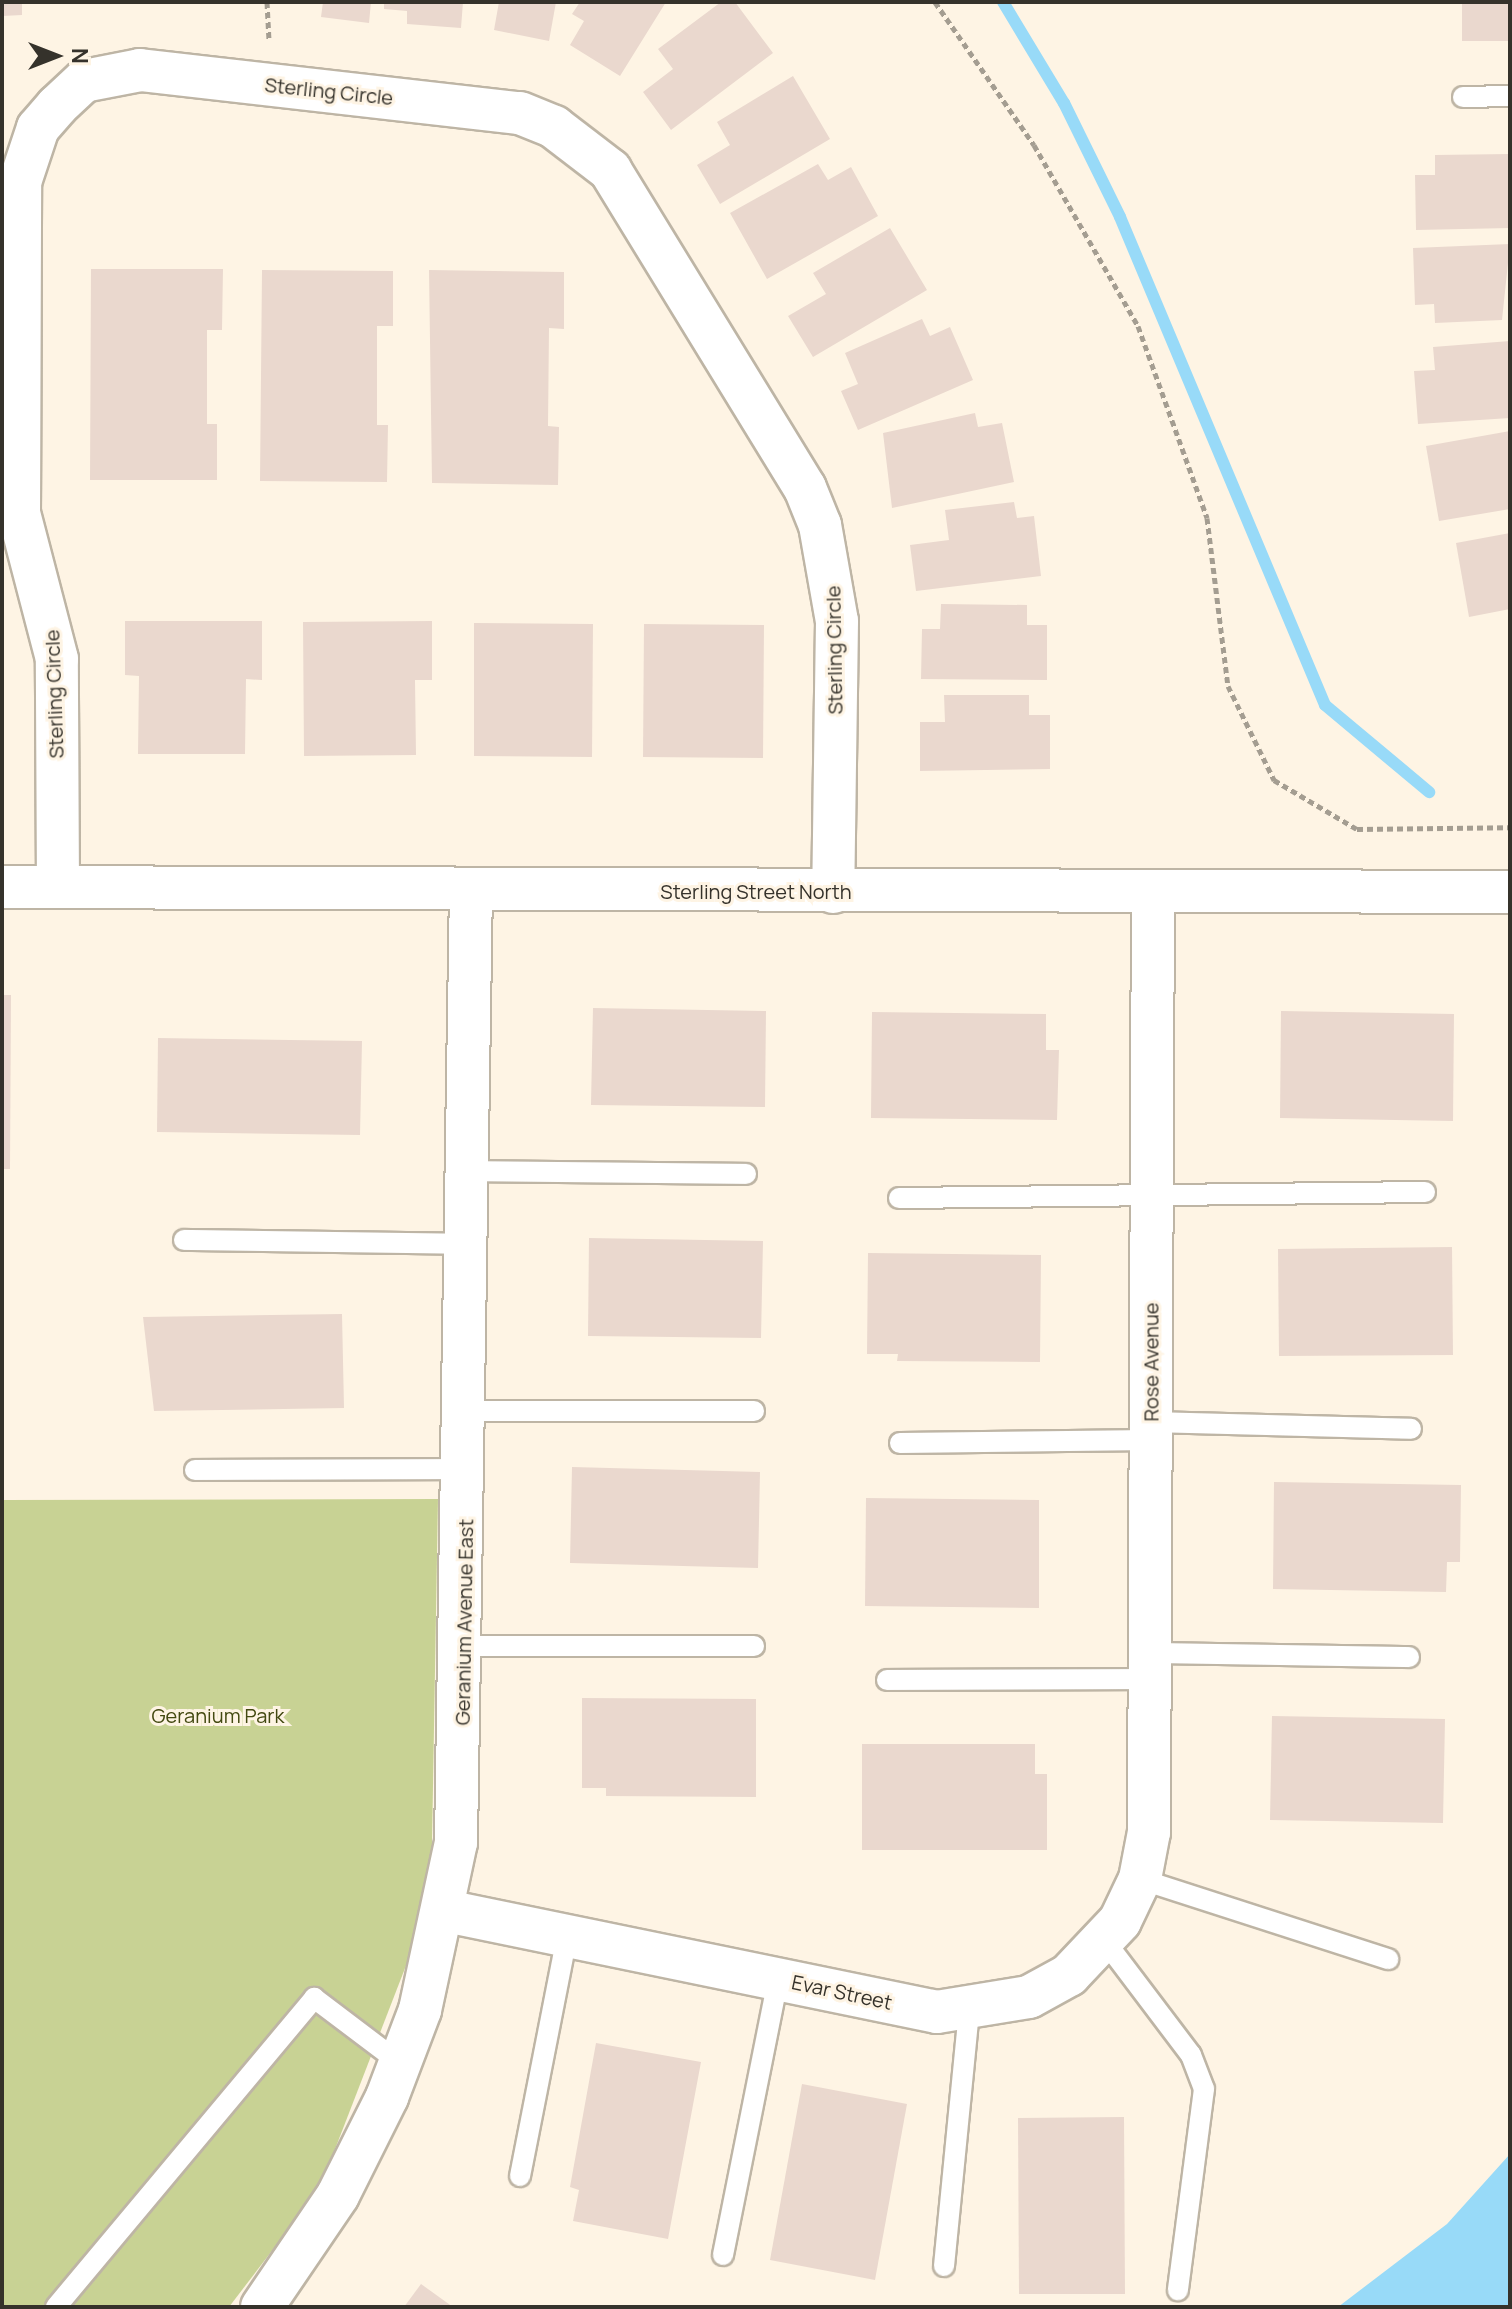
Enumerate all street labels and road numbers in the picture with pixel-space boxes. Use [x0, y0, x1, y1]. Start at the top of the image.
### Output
street label: Sterling Circle [264, 72, 394, 110]
street label: Sterling Circle [821, 585, 847, 715]
street label: Sterling Circle [40, 629, 68, 759]
street label: Sterling Street North [660, 879, 852, 903]
street label: Rose Avenue [1139, 1303, 1163, 1421]
street label: Geranium Avenue East [450, 1519, 478, 1725]
street label: Evar Street [790, 1970, 894, 2014]

